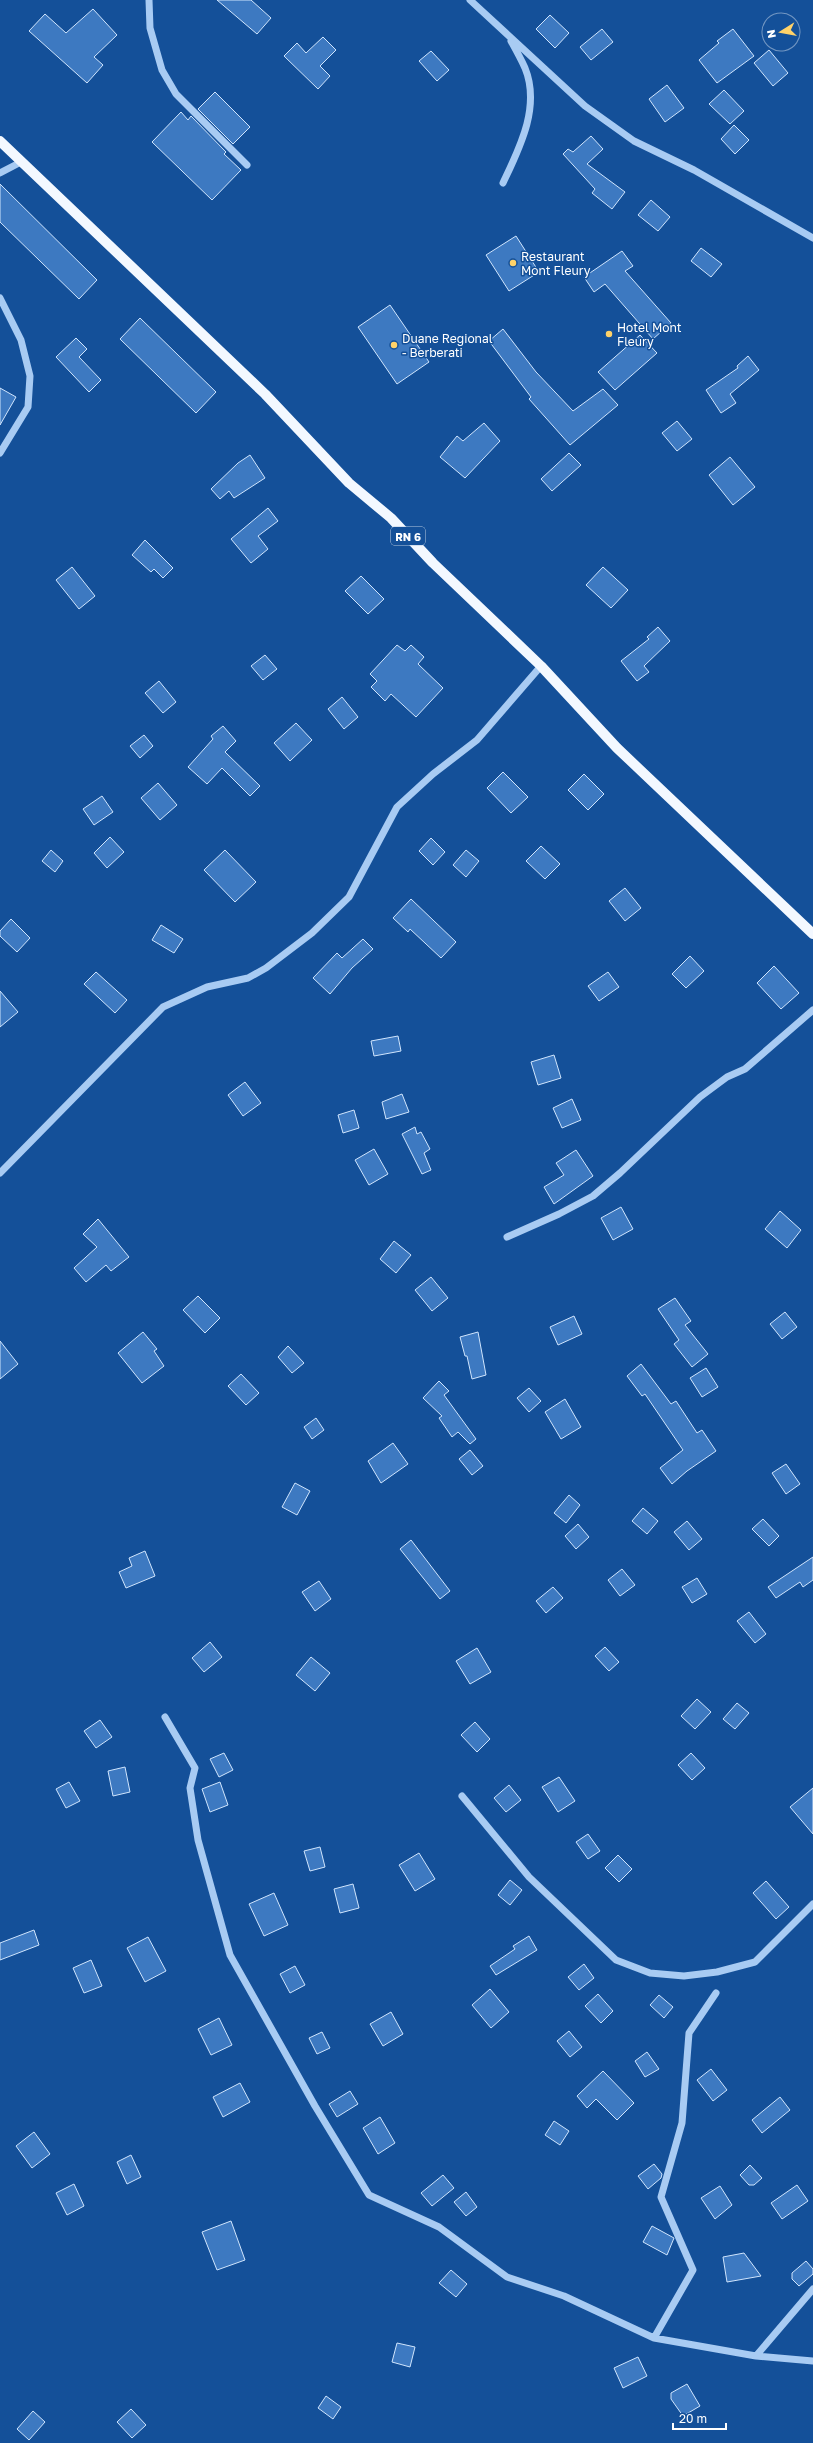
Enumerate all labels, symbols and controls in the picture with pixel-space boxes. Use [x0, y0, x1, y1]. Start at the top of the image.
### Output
north arrow [761, 12, 801, 52]
text: N [764, 29, 778, 39]
place label: Restaurant Mont Fleury [521, 249, 591, 278]
marker: Restaurant Mont Fleury [508, 258, 518, 268]
place label: Hotel Mont Fleury [617, 320, 682, 349]
marker: Hotel Mont Fleury [604, 329, 614, 339]
place label: Duane Regional - Berberati [402, 331, 493, 360]
marker: Duane Regional - Berberati [389, 340, 399, 350]
road number: RN 6 [391, 527, 425, 545]
scale bar [673, 2405, 726, 2431]
text: 20 m [679, 2411, 707, 2426]

